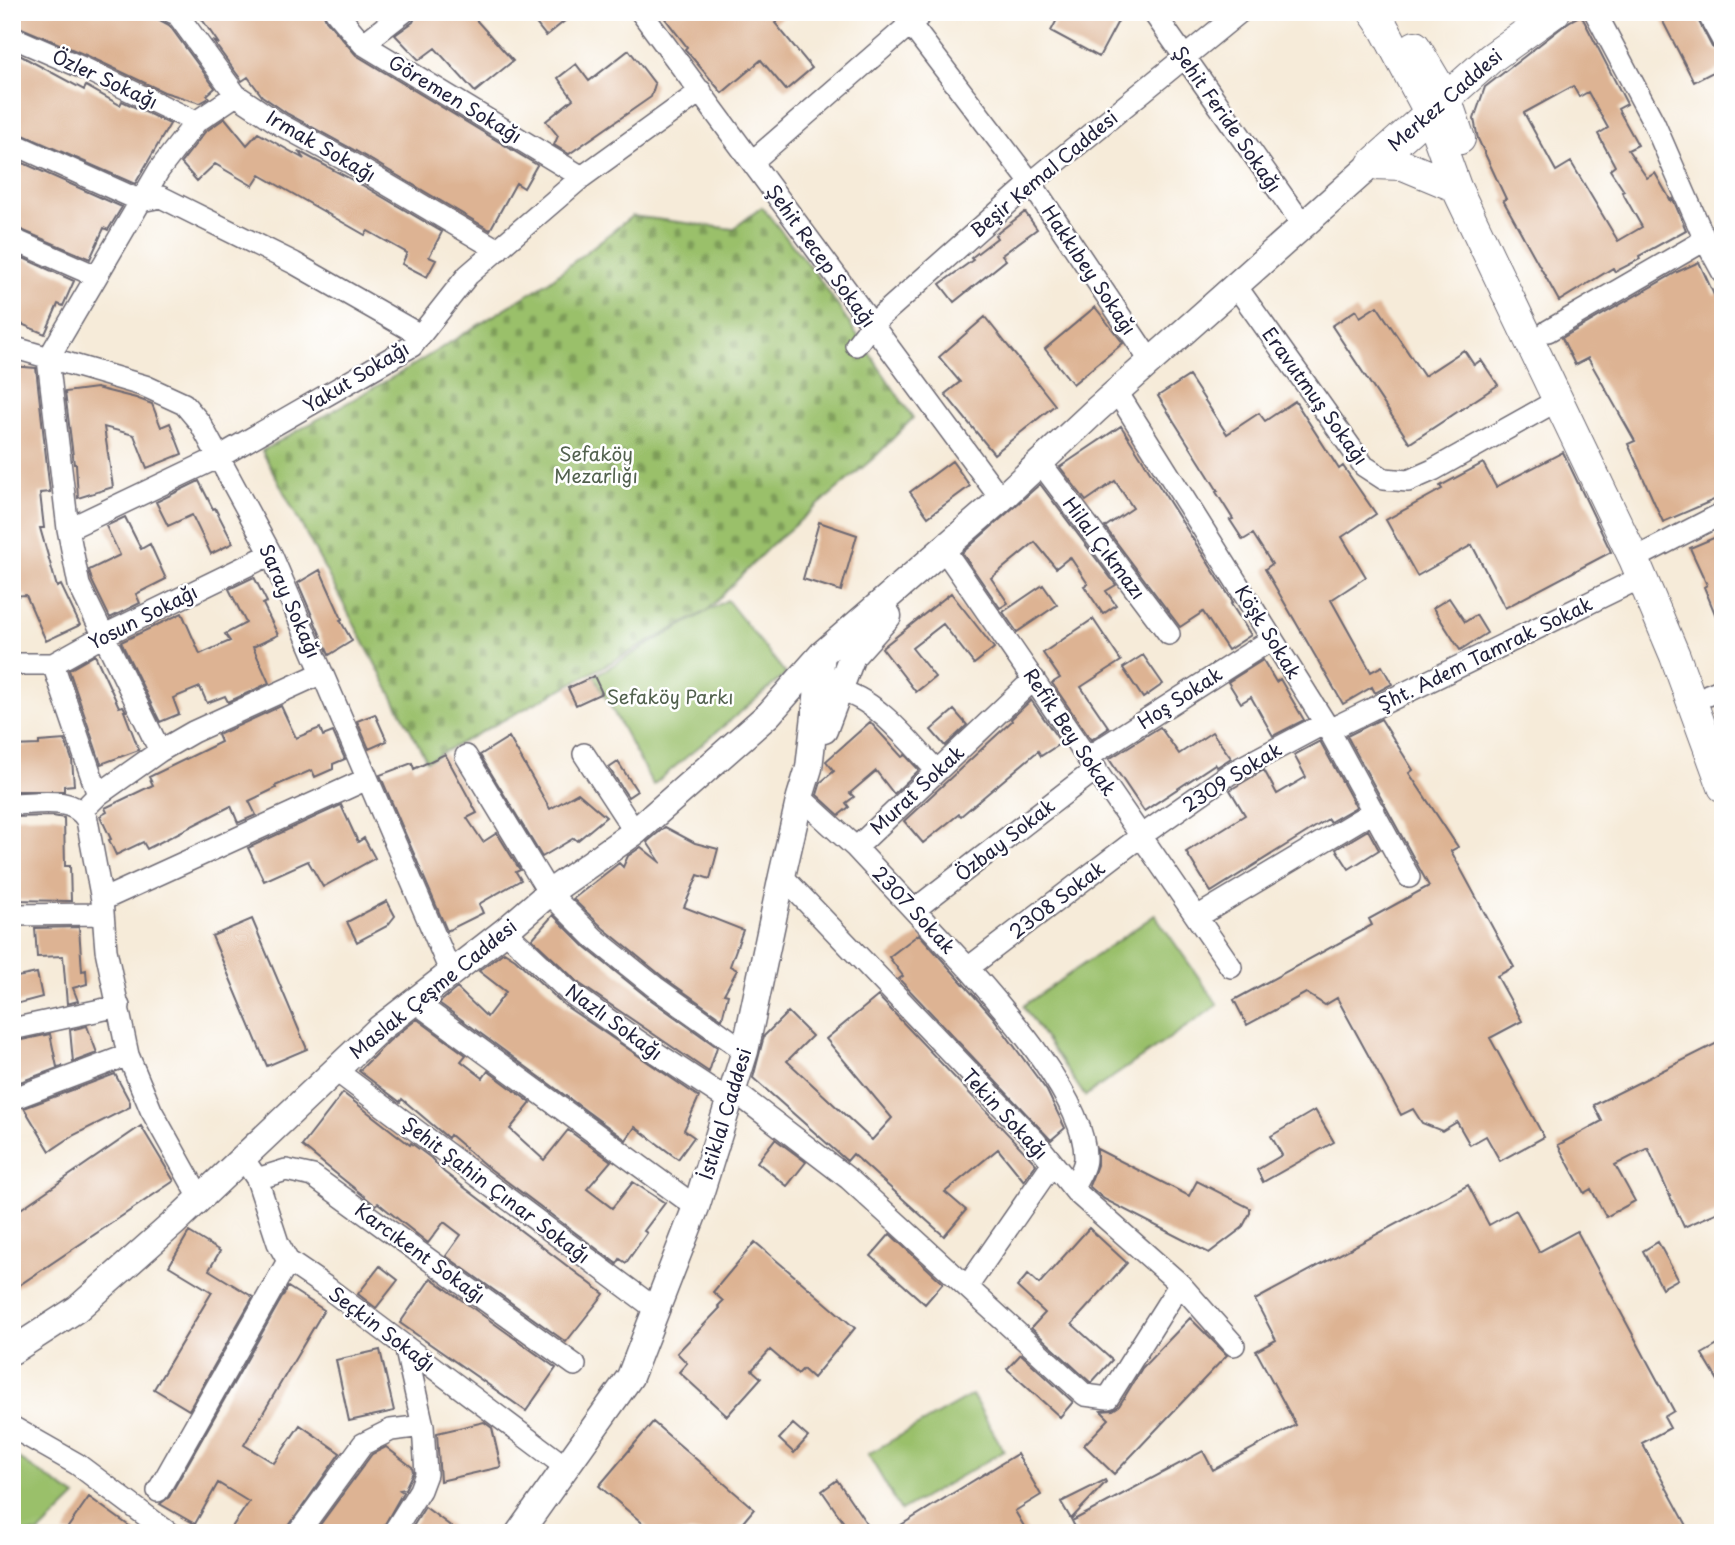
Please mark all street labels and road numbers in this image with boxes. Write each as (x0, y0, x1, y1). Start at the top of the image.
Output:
street label: Şehit Feride Sokağı (1167, 40, 1289, 197)
street label: Özler Sokağı (48, 41, 163, 115)
street label: Merkez Caddesi (1381, 41, 1508, 157)
street label: Göremen Sokağı (384, 47, 527, 149)
street label: Irmak Sokağı (261, 102, 382, 188)
street label: Beşir Kemal Caddesi (964, 103, 1123, 243)
street label: Şehit Recep Sokağı (760, 178, 883, 333)
street label: Hakkıbey Sokağı (1036, 199, 1144, 340)
street label: Eravutmuş Sokağı (1256, 321, 1375, 470)
street label: Yakut Sokağı (297, 334, 414, 419)
street label: Hilal Çıkmazı (1057, 490, 1153, 605)
street label: Saray Sokağı (253, 539, 328, 662)
street label: Yosun Sokağı (83, 577, 202, 656)
street label: Köşk Sokak (1229, 579, 1309, 684)
street label: Şht. Adem Tamrak Sokak (1372, 589, 1597, 717)
street label: Hoş Sokak (1132, 659, 1227, 735)
street label: Refik Bey Sokak (1018, 662, 1124, 801)
street label: 2309 Sokak (1177, 734, 1287, 818)
street label: Murat Sokak (863, 738, 970, 840)
street label: Özbay Sokak (948, 791, 1060, 887)
street label: 2308 Sokak (1002, 854, 1110, 945)
street label: 2307 Sokak (867, 859, 963, 960)
street label: Maslak Çeşme Caddesi (343, 912, 522, 1065)
street label: Nazlı Sokağı (561, 977, 669, 1066)
street label: İstiklal Caddesi (691, 1044, 757, 1183)
street label: Tekin Sokağı (956, 1062, 1055, 1165)
street label: Şehit Şahin Çınar Sokağı (397, 1109, 596, 1269)
street label: Karcıkent Sokağı (350, 1195, 492, 1309)
street label: Seçkin Sokağı (323, 1279, 442, 1378)

